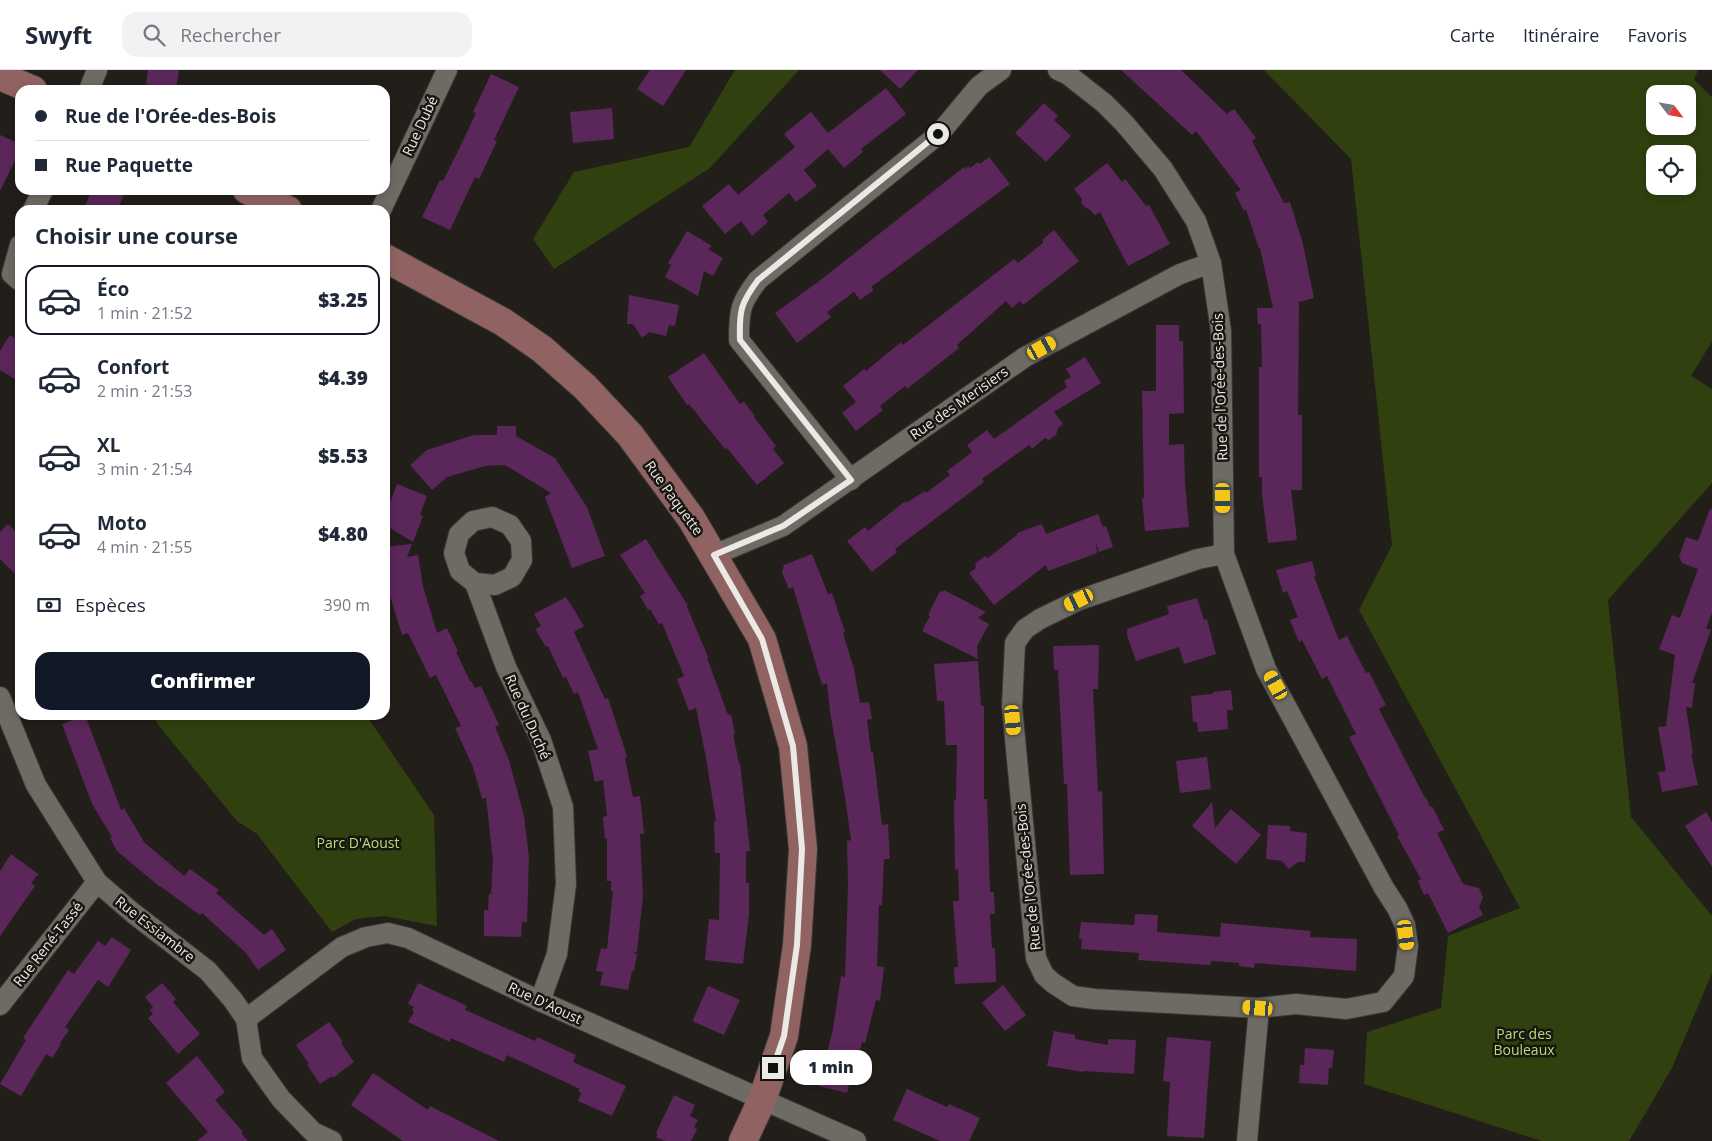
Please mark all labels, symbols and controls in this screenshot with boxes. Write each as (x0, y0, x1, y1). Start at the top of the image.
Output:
search box (122, 12, 472, 57)
text: Swyft (25, 18, 92, 51)
icon: search (140, 21, 168, 49)
text: Rechercher (180, 22, 281, 48)
text: Carte (1450, 23, 1495, 47)
text: Itinéraire (1523, 23, 1599, 47)
text: Favoris (1627, 23, 1687, 47)
north arrow (1646, 85, 1696, 135)
map controls (1646, 85, 1696, 195)
street label: Rue Dubé (397, 93, 442, 159)
text: Rue de l'Orée-des-Bois (65, 103, 276, 129)
route start (927, 123, 949, 145)
button: locate (1646, 145, 1696, 195)
text: Rue Paquette (65, 152, 193, 178)
text: Choisir une course (35, 220, 238, 250)
text: Éco (97, 276, 129, 302)
icon: car (37, 278, 82, 323)
text: $3.25 (318, 287, 368, 313)
text: 1 min · 21:52 (97, 302, 192, 324)
street label: Rue de l'Orée-des-Bois (1207, 313, 1232, 461)
car (1025, 334, 1058, 362)
text: Confort (97, 354, 169, 380)
icon: car (37, 356, 82, 401)
street label: Rue des Merisiers (906, 361, 1012, 444)
text: $4.39 (318, 365, 368, 391)
text: 2 min · 21:53 (97, 380, 192, 402)
text: XL (97, 432, 120, 458)
icon: car (37, 434, 82, 479)
text: $5.53 (318, 443, 368, 469)
street label: Rue Paquette (641, 457, 708, 539)
text: 3 min · 21:54 (97, 458, 192, 480)
car (1215, 483, 1230, 513)
text: Moto (97, 510, 147, 536)
icon: car (37, 512, 82, 557)
text: $4.80 (318, 521, 368, 547)
text: 4 min · 21:55 (97, 536, 192, 558)
car (1062, 587, 1095, 613)
icon: cash (35, 591, 63, 619)
text: Espèces (75, 592, 146, 618)
text: 390 m (324, 594, 370, 616)
button: Confirmer (35, 652, 370, 710)
car (1262, 668, 1289, 702)
street label: Rue du Duché (501, 671, 556, 763)
car (1004, 704, 1021, 736)
street label: Rue de l'Orée-des-Bois (1010, 802, 1045, 951)
park label: Parc D'Aoust (316, 833, 400, 852)
street label: Rue Essiambre (112, 891, 199, 966)
street label: Rue René-Tassé (8, 897, 87, 990)
car (1396, 919, 1415, 951)
street label: Rue D'Aoust (505, 977, 585, 1028)
car (1242, 999, 1273, 1017)
park label: Parc des Bouleaux (1493, 1024, 1555, 1059)
callout: 1 min (790, 1050, 873, 1086)
text: 1 min (808, 1056, 854, 1078)
route end (762, 1057, 784, 1079)

